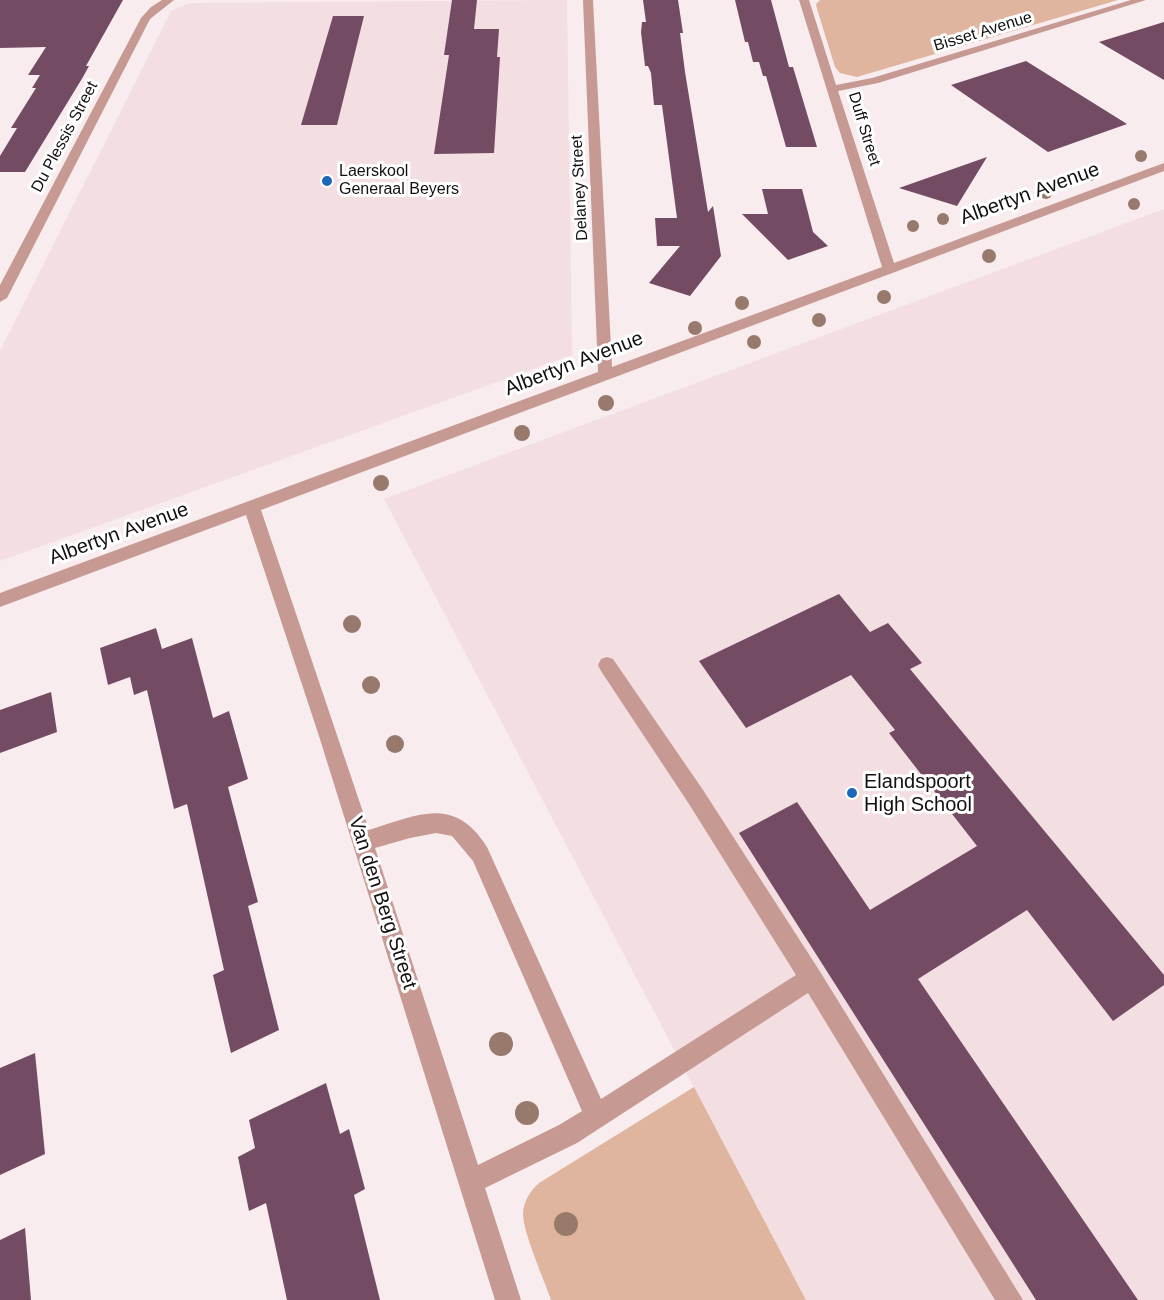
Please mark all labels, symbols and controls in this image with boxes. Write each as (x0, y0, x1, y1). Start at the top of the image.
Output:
street label: Bisset Avenue (931, 8, 1035, 56)
street label: Du Plessis Street (28, 78, 102, 196)
street label: Duff Street (844, 90, 884, 168)
street label: Delaney Street (568, 135, 592, 241)
street label: Albertyn Avenue (957, 158, 1103, 230)
place label: Laerskool Generaal Beyers (339, 162, 459, 200)
marker: Laerskool Generaal Beyers (320, 174, 334, 188)
street label: Albertyn Avenue (501, 327, 647, 401)
street label: Albertyn Avenue (46, 498, 192, 570)
place label: Elandspoort High School (864, 770, 972, 817)
marker: Elandspoort High School (845, 786, 859, 800)
street label: Van den Berg Street (343, 814, 421, 992)

